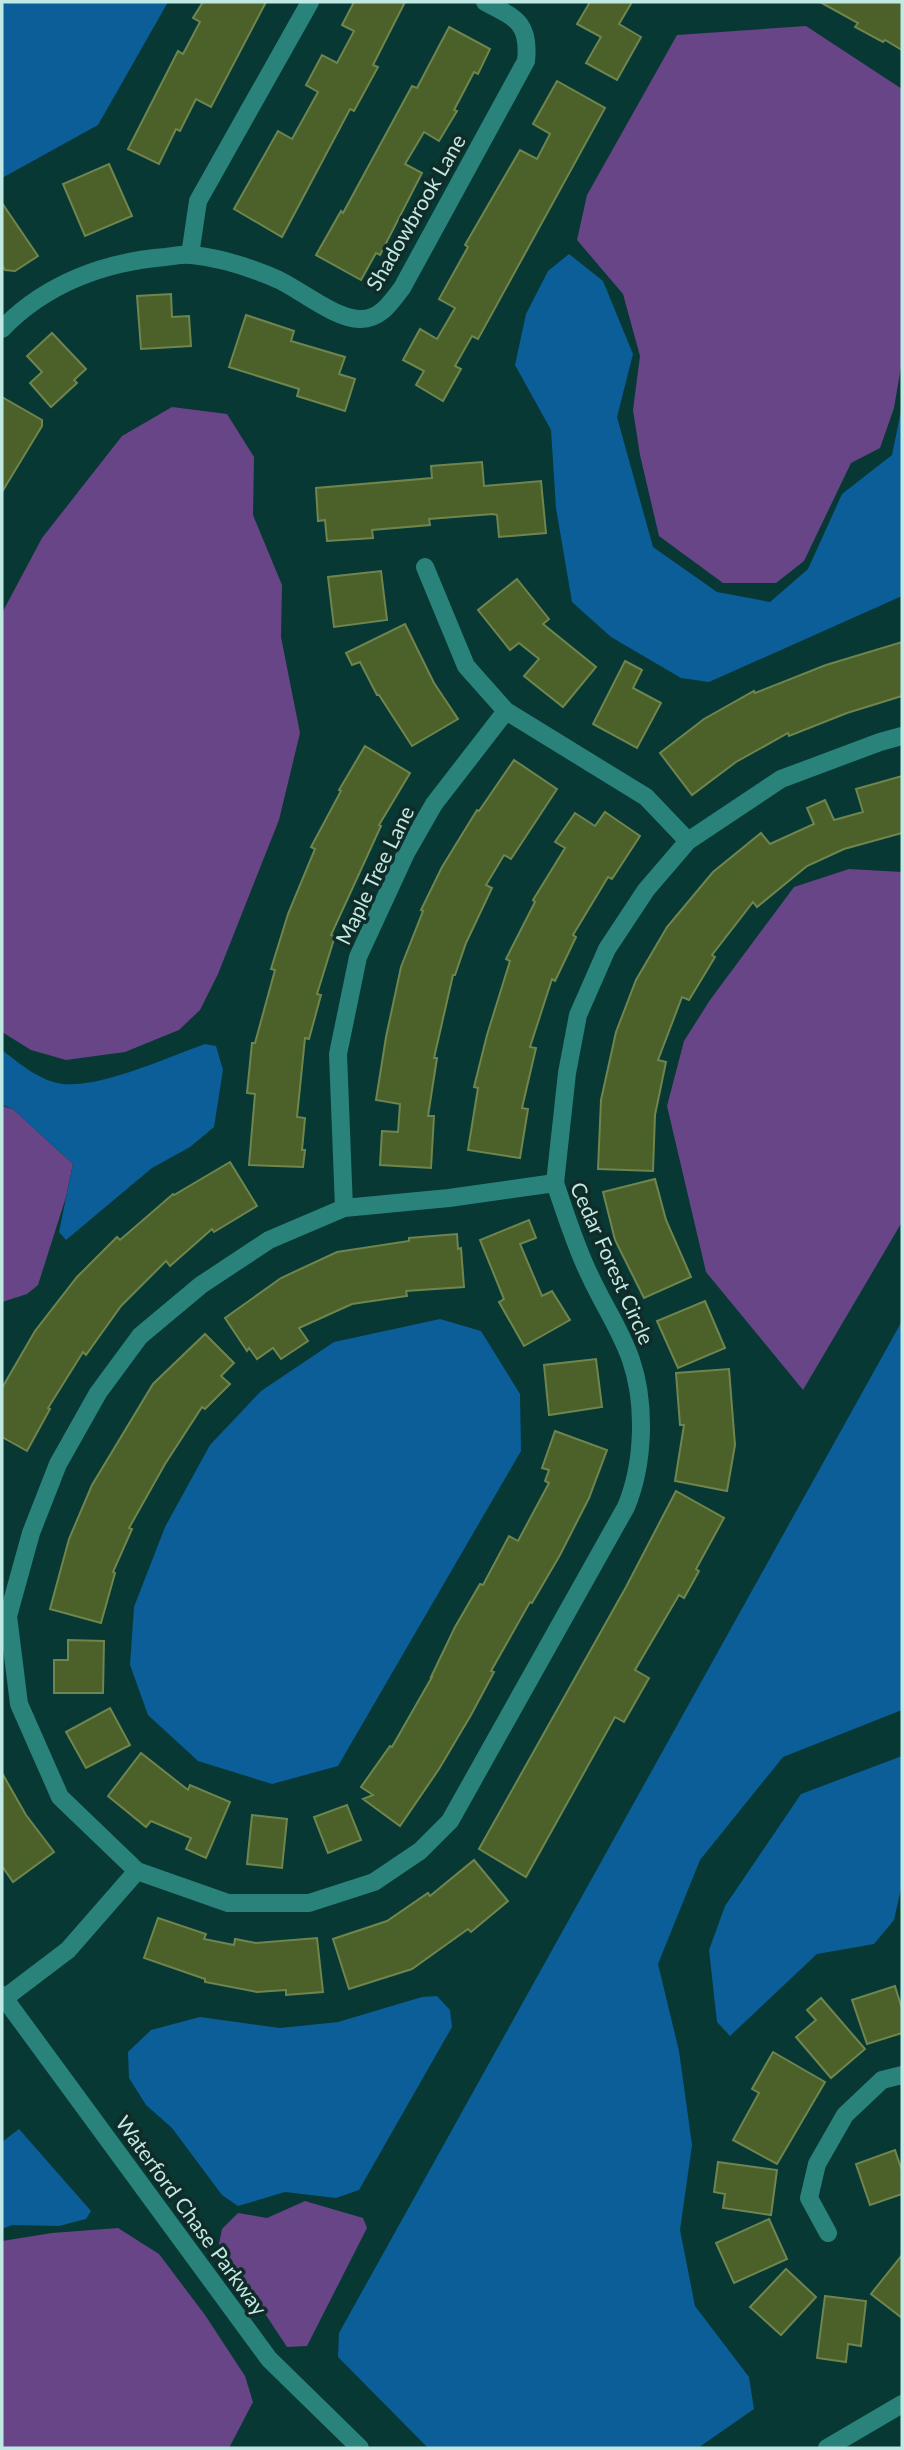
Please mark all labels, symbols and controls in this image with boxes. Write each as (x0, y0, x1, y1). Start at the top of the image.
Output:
street label: Shadowbrook Lane (360, 129, 470, 295)
street label: Maple Tree Lane (330, 802, 418, 948)
street label: Cedar Forest Circle (566, 1178, 660, 1348)
street label: Waterford Chase Parkway (111, 2110, 273, 2320)

